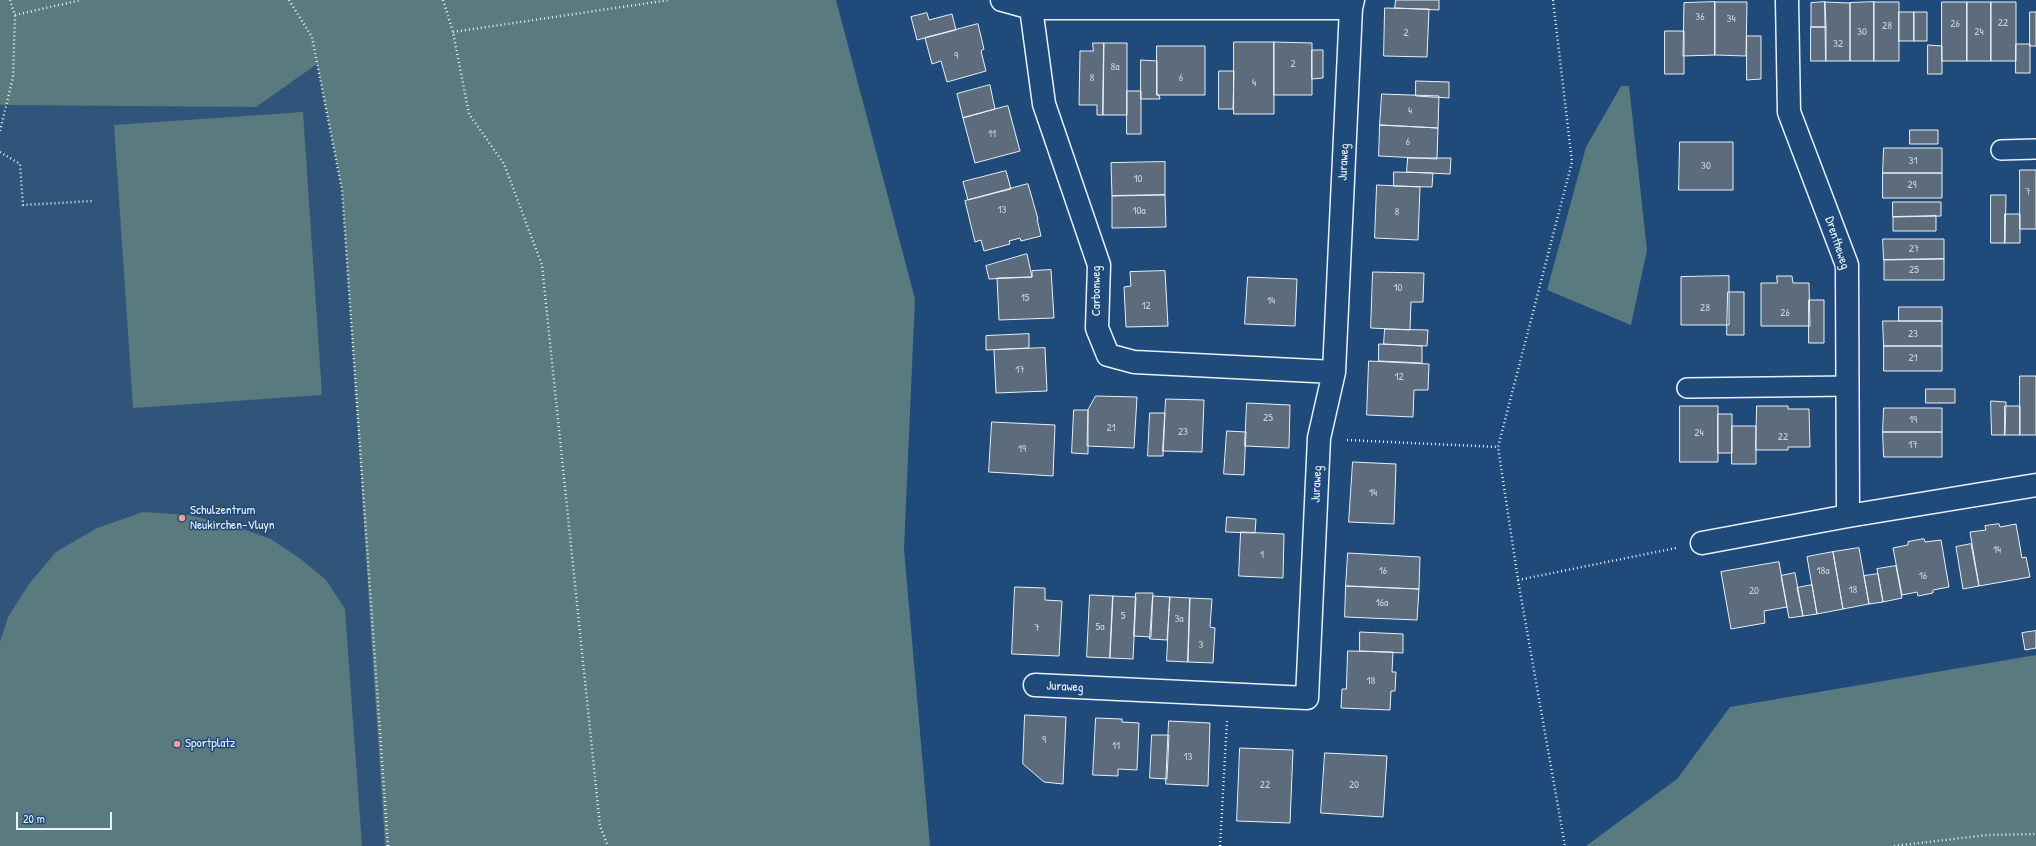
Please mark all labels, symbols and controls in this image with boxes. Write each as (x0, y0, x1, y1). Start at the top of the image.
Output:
house number: 36 (1695, 10, 1705, 24)
house number: 34 (1726, 12, 1736, 26)
house number: 22 (1998, 16, 2008, 30)
house number: 26 (1950, 17, 1960, 31)
house number: 28 (1882, 19, 1892, 33)
house number: 30 (1857, 25, 1867, 39)
house number: 24 (1974, 25, 1984, 39)
house number: 2 (1403, 26, 1409, 40)
house number: 32 (1833, 37, 1843, 51)
house number: 9 (954, 49, 958, 63)
house number: 2 (1290, 57, 1296, 71)
house number: 8a (1110, 60, 1120, 74)
house number: 8 (1090, 71, 1094, 85)
house number: 6 (1179, 71, 1183, 85)
house number: 4 (1252, 76, 1256, 90)
house number: 4 (1408, 104, 1412, 118)
house number: 11 (988, 127, 996, 141)
house number: 6 (1406, 135, 1410, 149)
street label: Juraweg (1335, 143, 1353, 181)
house number: 31 (1909, 154, 1917, 168)
house number: 30 (1701, 159, 1711, 173)
house number: 10 (1134, 172, 1142, 186)
house number: 29 (1907, 178, 1917, 192)
house number: 7 (2025, 185, 2031, 199)
house number: 13 (998, 203, 1006, 217)
house number: 10a (1132, 204, 1146, 218)
house number: 8 (1395, 205, 1399, 219)
street label: Drentheweg (1821, 215, 1853, 271)
house number: 27 (1909, 242, 1919, 256)
house number: 25 (1909, 263, 1919, 277)
street label: Carbonweg (1089, 266, 1105, 316)
house number: 10 (1394, 281, 1402, 295)
house number: 15 (1021, 291, 1029, 305)
house number: 14 (1267, 294, 1275, 308)
house number: 12 (1141, 299, 1151, 313)
house number: 28 (1700, 301, 1710, 315)
house number: 26 (1780, 306, 1790, 320)
house number: 23 (1908, 327, 1918, 341)
house number: 21 (1908, 351, 1918, 365)
house number: 17 (1015, 363, 1025, 377)
house number: 12 (1394, 370, 1404, 384)
house number: 25 (1263, 411, 1273, 425)
house number: 19 (1909, 413, 1917, 427)
house number: 21 (1106, 421, 1116, 435)
house number: 23 (1178, 425, 1188, 439)
house number: 24 (1694, 426, 1704, 440)
house number: 22 (1778, 430, 1788, 444)
house number: 17 (1908, 438, 1918, 452)
house number: 19 (1018, 442, 1026, 456)
street label: Juraweg (1308, 465, 1326, 503)
house number: 14 (1369, 486, 1377, 500)
place label: Schulzentrum Neukirchen-Vluyn (190, 503, 275, 534)
marker: Schulzentrum Neukirchen-Vluyn (177, 513, 187, 523)
house number: 14 (1993, 543, 2001, 557)
house number: 1 (1260, 548, 1264, 562)
house number: 16 (1379, 564, 1387, 578)
house number: 18a (1816, 564, 1830, 578)
house number: 16 (1919, 569, 1927, 583)
house number: 18 (1849, 583, 1857, 597)
house number: 20 (1749, 584, 1759, 598)
house number: 16a (1376, 596, 1388, 610)
house number: 5 (1121, 609, 1125, 623)
house number: 3a (1174, 612, 1184, 626)
house number: 5a (1096, 620, 1104, 634)
house number: 7 (1034, 621, 1040, 635)
house number: 3 (1199, 638, 1203, 652)
house number: 18 (1367, 674, 1375, 688)
street label: Juraweg (1046, 678, 1084, 696)
house number: 9 (1042, 733, 1046, 747)
place label: Sportplatz (185, 736, 235, 752)
marker: Sportplatz (172, 739, 182, 749)
house number: 11 (1112, 739, 1120, 753)
house number: 13 (1184, 750, 1192, 764)
house number: 22 (1260, 778, 1270, 792)
house number: 20 (1349, 778, 1359, 792)
scale bar (18, 804, 114, 830)
text: 20 m (23, 810, 45, 827)

